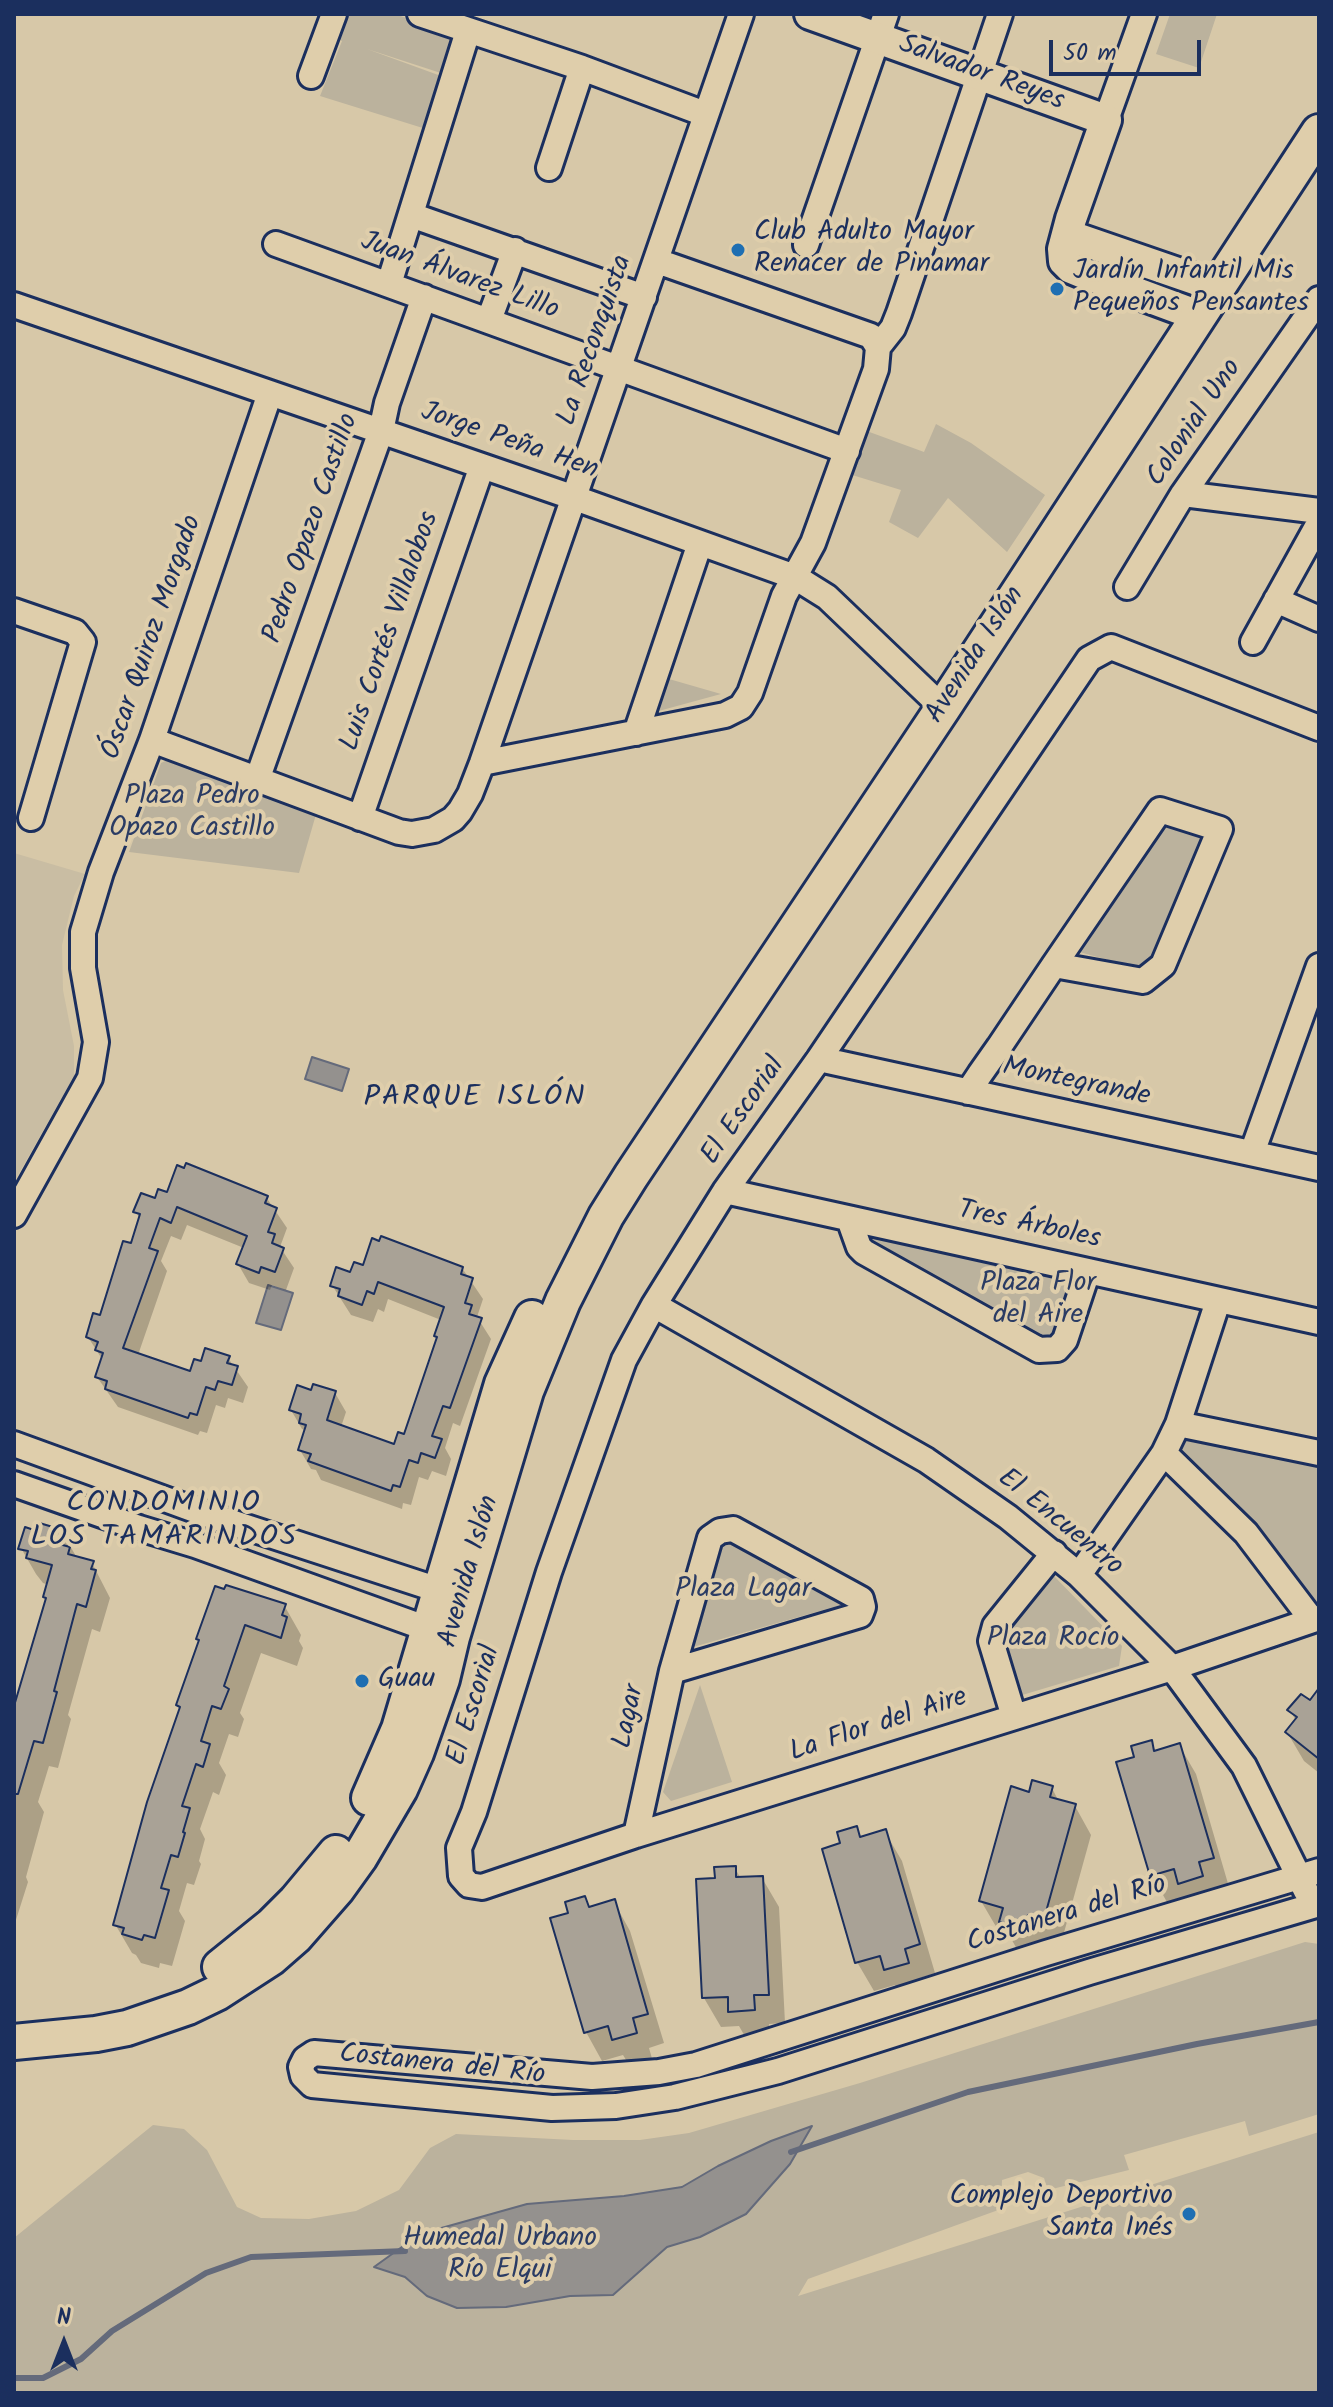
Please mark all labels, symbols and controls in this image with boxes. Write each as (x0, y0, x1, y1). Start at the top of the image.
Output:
scale bar (1053, 24, 1205, 74)
street label: Salvador Reyes (894, 30, 1068, 120)
text: 50 m (1063, 34, 1117, 73)
place label: Club Adulto Mayor Renacer de Pinamar (754, 217, 989, 283)
street label: Juan Álvarez Lillo (355, 227, 563, 329)
marker: Club Adulto Mayor Renacer de Pinamar (729, 241, 747, 259)
street label: La Reconquista (552, 251, 642, 431)
place label: Jardín Infantil Mis Pequeños Pensantes (1073, 256, 1309, 322)
marker: Jardín Infantil Mis Pequeños Pensantes (1048, 280, 1066, 298)
street label: Colonial Uno (1141, 354, 1251, 494)
street label: Jorge Peña Hen (416, 397, 602, 489)
street label: Pedro Opazo Castillo (258, 410, 368, 648)
street label: Luis Cortés Villalobos (335, 508, 449, 756)
street label: Óscar Quiroz Morgado (96, 512, 212, 764)
street label: Avenida Islón (920, 581, 1034, 731)
park label: Plaza Pedro Opazo Castillo (109, 781, 275, 847)
street label: El Escorial (696, 1052, 794, 1172)
street label: Montegrande (999, 1052, 1153, 1116)
district label: PARQUE ISLÓN (363, 1082, 587, 1118)
street label: Tres Árboles (955, 1195, 1103, 1259)
park label: Plaza Flor del Aire (980, 1268, 1096, 1334)
street label: El Encuentro (989, 1463, 1129, 1585)
district label: CONDOMINIO LOS TAMARINDOS (30, 1488, 298, 1558)
street label: Avenida Islón (433, 1492, 509, 1652)
park label: Plaza Lagar (675, 1574, 811, 1608)
park label: Plaza Rocío (987, 1623, 1119, 1657)
street label: El Escorial (442, 1642, 510, 1770)
place label: Guau (378, 1664, 435, 1698)
marker: Guau (353, 1672, 371, 1690)
street label: Lagar (608, 1682, 654, 1752)
street label: La Flor del Aire (786, 1683, 972, 1771)
street label: Costanera del Río (963, 1870, 1171, 1962)
street label: Costanera del Río (337, 2039, 547, 2095)
place label: Complejo Deportivo Santa Inés (949, 2181, 1173, 2247)
marker: Complejo Deportivo Santa Inés (1180, 2205, 1198, 2223)
park label: Humedal Urbano Río Elqui (403, 2223, 597, 2289)
text: N (57, 2301, 71, 2336)
north arrow (24, 2303, 104, 2383)

